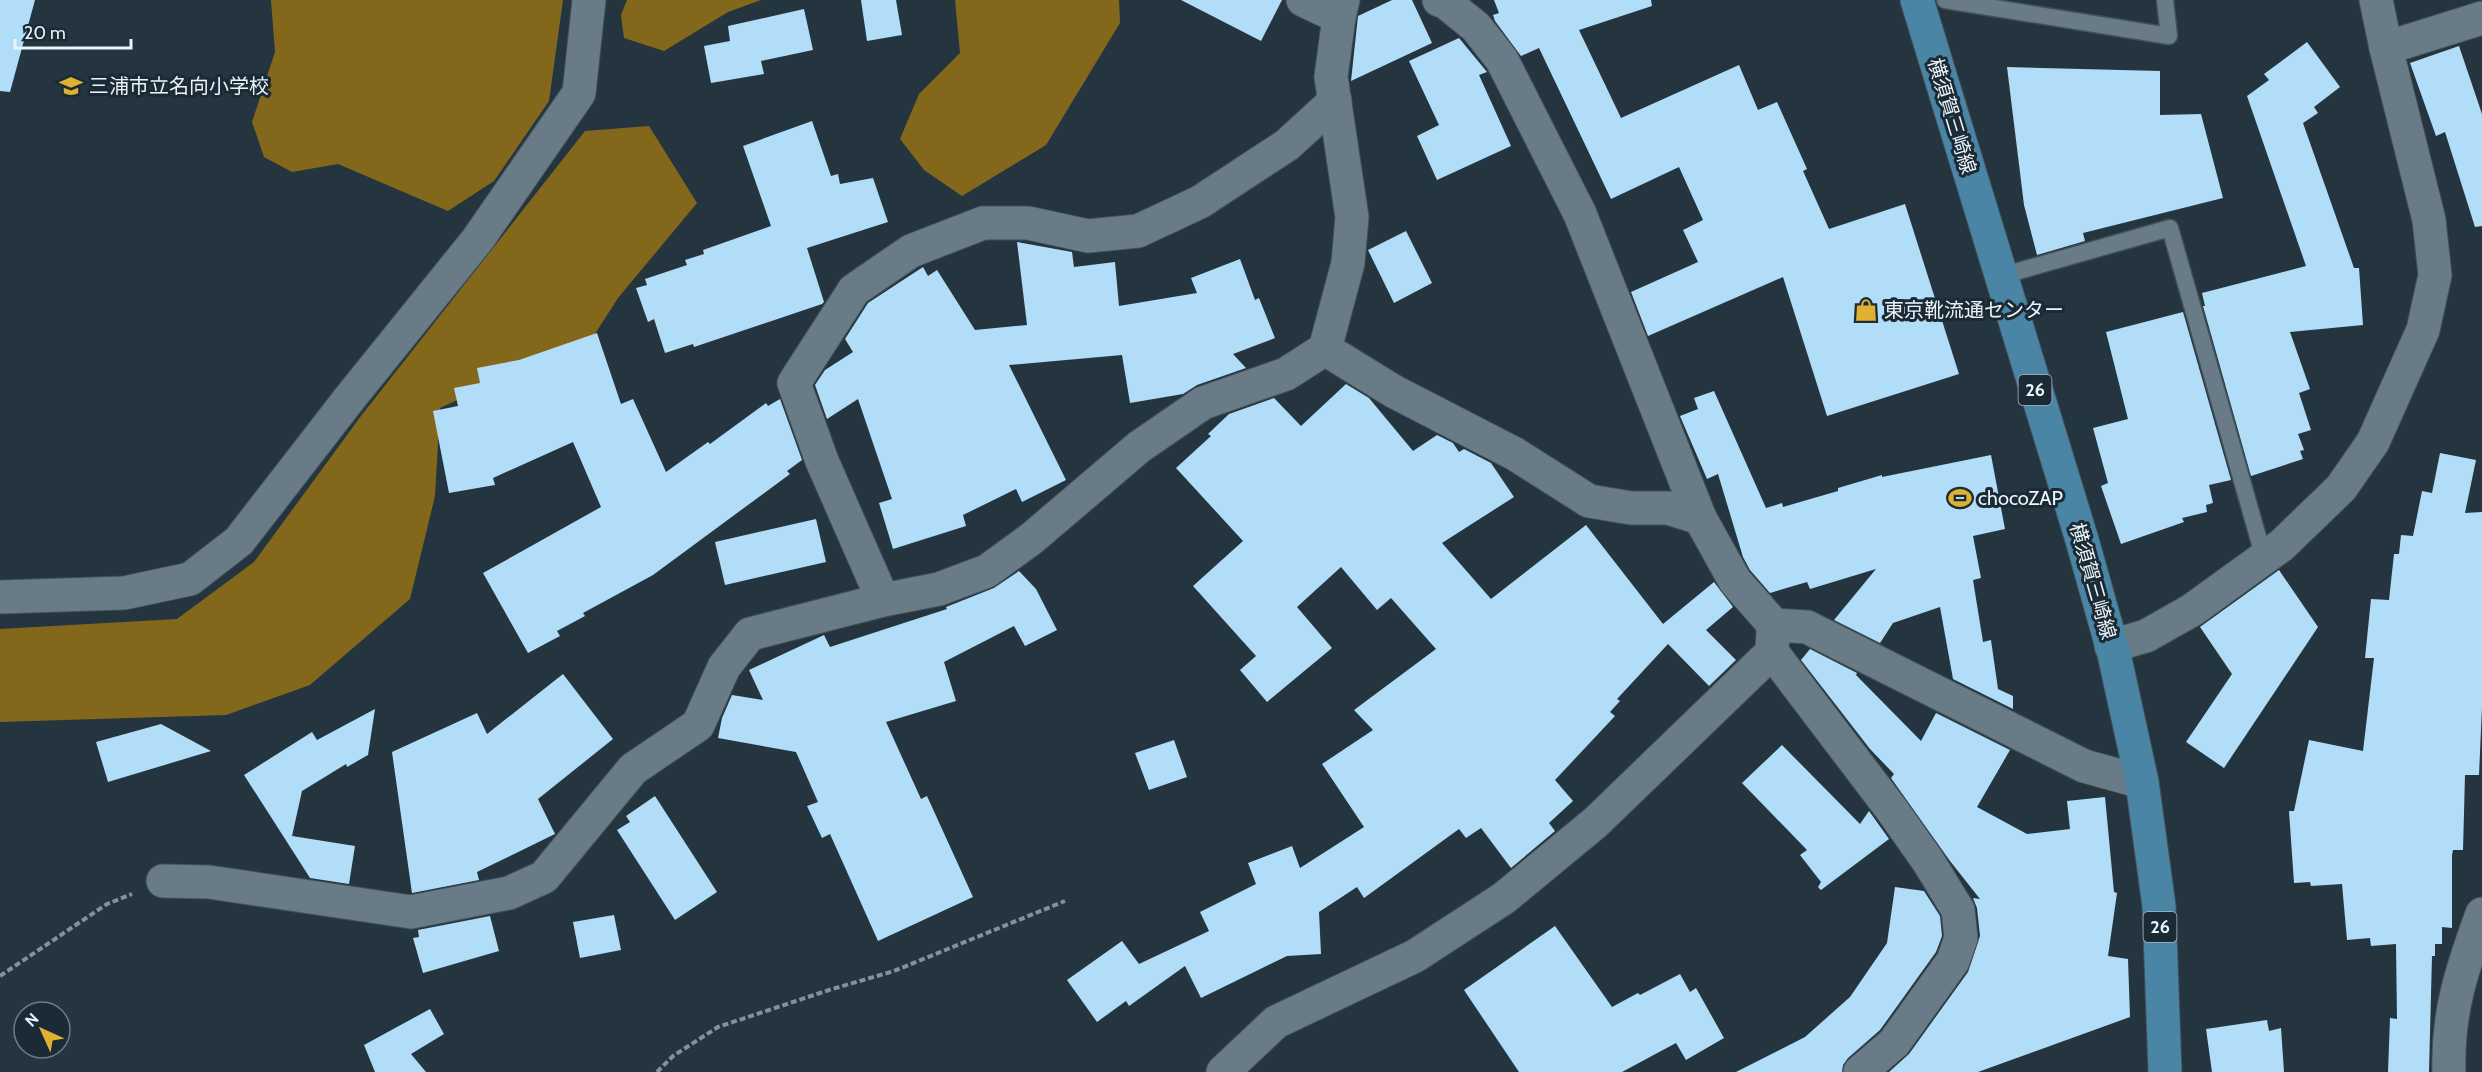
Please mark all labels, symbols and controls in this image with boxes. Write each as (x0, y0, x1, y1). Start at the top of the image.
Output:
scale bar (15, 12, 130, 50)
text: 20 m (24, 22, 66, 44)
street label: 横須賀三崎線 (1923, 55, 1981, 177)
school or university icon: 三浦市立名向小学校 (58, 73, 84, 99)
place label: 三浦市立名向小学校 (89, 74, 269, 98)
shop icon: 東京靴流通センター (1853, 297, 1879, 323)
place label: 東京靴流通センター (1884, 298, 2064, 322)
road number: 26 (2018, 375, 2052, 405)
sports icon: chocoZAP (1947, 485, 1973, 511)
place label: chocoZAP (1978, 486, 2063, 510)
street label: 横須賀三崎線 (2065, 520, 2121, 642)
road number: 26 (2144, 912, 2176, 942)
north arrow (12, 1000, 72, 1060)
text: N (21, 1009, 42, 1030)

